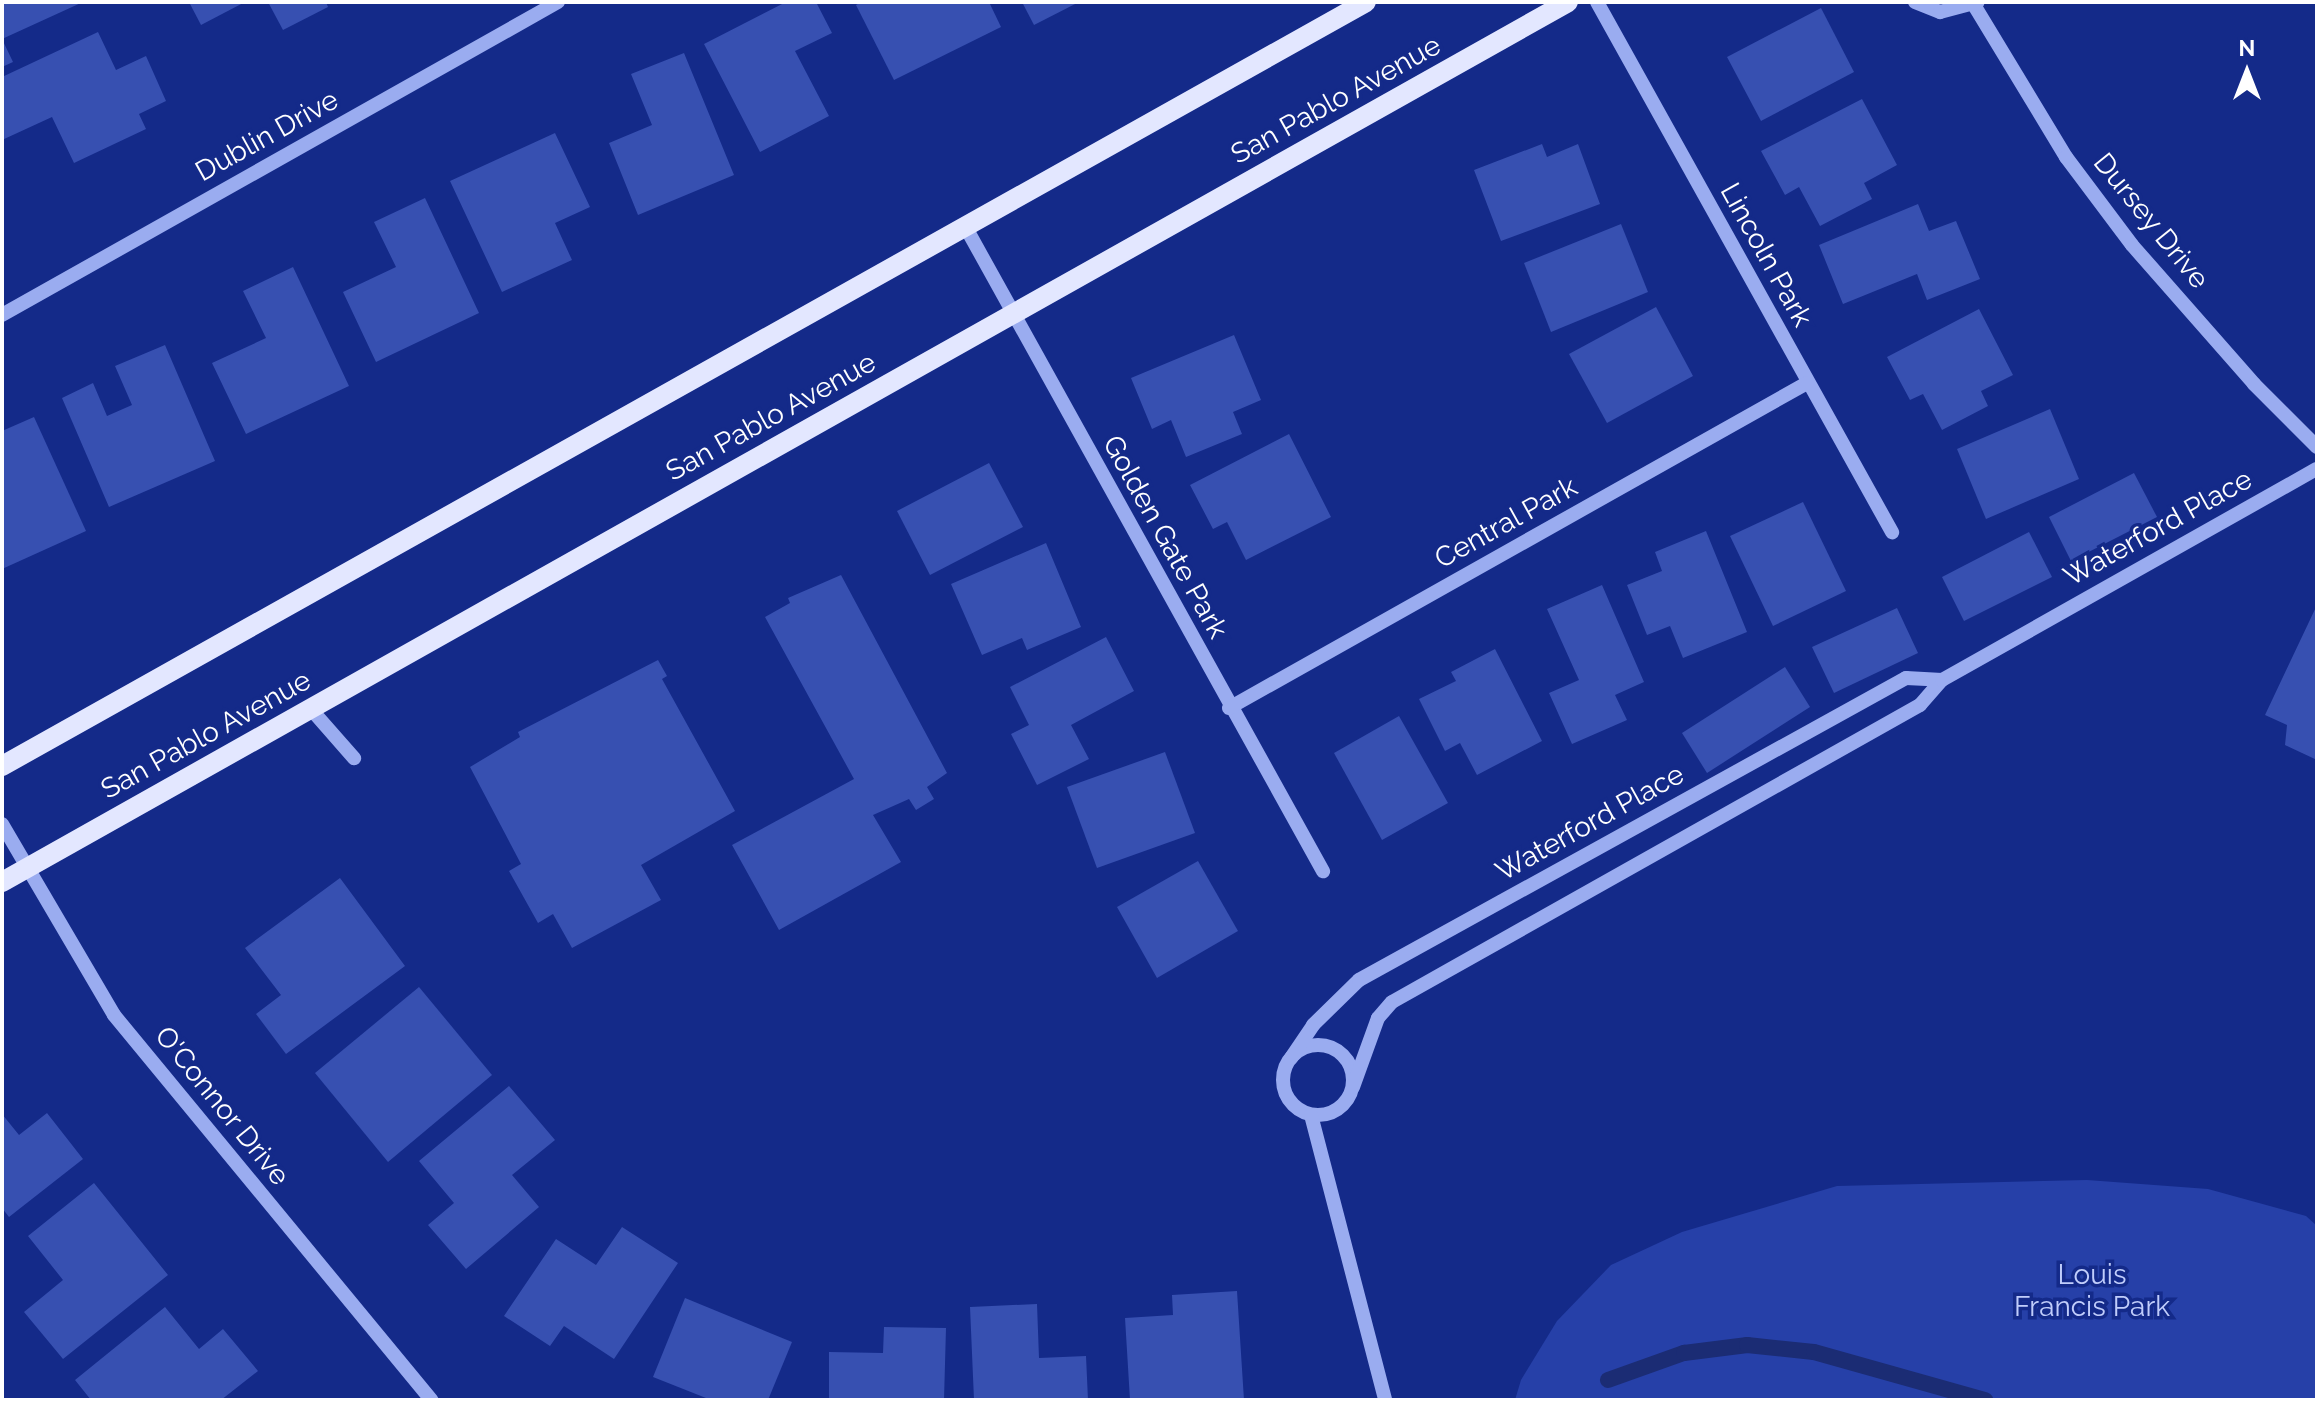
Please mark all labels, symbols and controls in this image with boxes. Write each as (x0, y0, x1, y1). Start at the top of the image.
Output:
street label: San Pablo Avenue (1225, 28, 1447, 172)
north arrow (2207, 32, 2287, 112)
text: N (2239, 35, 2255, 61)
street label: Dublin Drive (190, 83, 344, 189)
street label: Dursey Drive (2086, 146, 2216, 296)
street label: Lincoln Park (1713, 177, 1819, 333)
street label: San Pablo Avenue (660, 345, 882, 489)
street label: Golden Gate Park (1095, 430, 1235, 644)
street label: Waterford Place (2058, 462, 2258, 594)
street label: Central Park (1429, 470, 1583, 576)
street label: San Pablo Avenue (95, 663, 317, 807)
street label: Waterford Place (1490, 757, 1690, 889)
street label: O'Connor Drive (147, 1019, 297, 1193)
park label: Louis Francis Park (2014, 1258, 2170, 1324)

